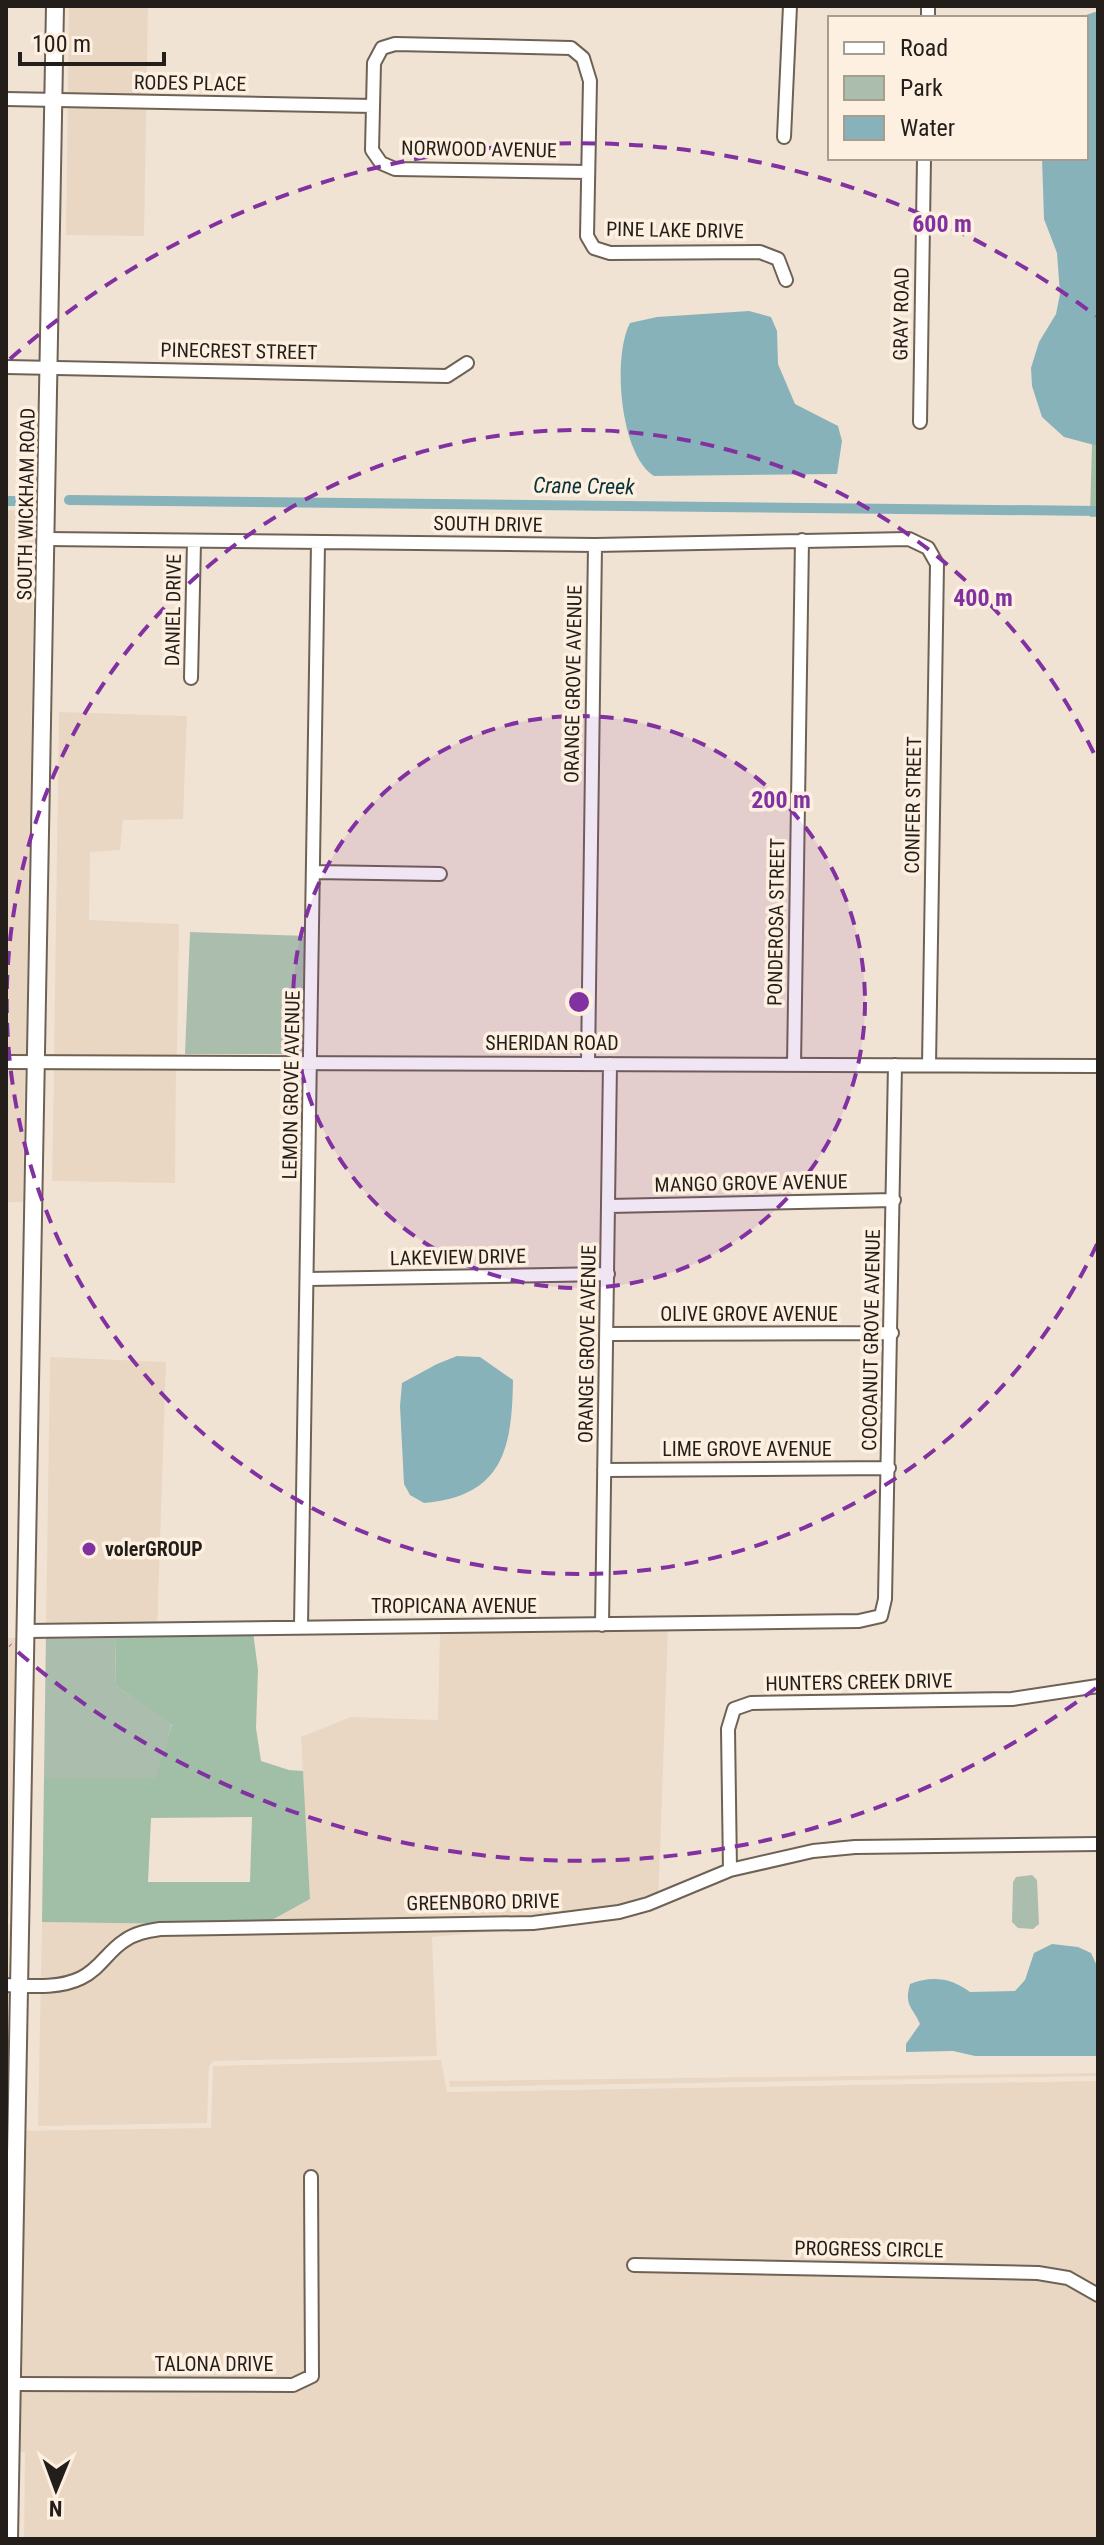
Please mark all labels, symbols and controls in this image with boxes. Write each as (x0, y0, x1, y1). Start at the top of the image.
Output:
scale bar (20, 16, 164, 66)
legend (828, 16, 1088, 160)
text: 100 m (32, 30, 91, 58)
text: Road (900, 34, 948, 62)
street label: RODES PLACE (134, 70, 246, 96)
text: Park (900, 74, 943, 102)
text: Water (900, 114, 955, 142)
street label: NORWOOD AVENUE (401, 136, 557, 162)
text: 600 m (912, 210, 972, 238)
street label: PINE LAKE DRIVE (606, 217, 744, 243)
street label: GRAY ROAD (888, 267, 914, 361)
street label: PINECREST STREET (160, 338, 318, 364)
street label: SOUTH WICKHAM ROAD (12, 407, 40, 601)
water label: Crane Creek (533, 473, 635, 499)
street label: SOUTH DRIVE (433, 511, 543, 537)
street label: DANIEL DRIVE (160, 554, 186, 666)
text: 400 m (953, 584, 1013, 612)
street label: ORANGE GROVE AVENUE (559, 585, 587, 783)
street label: CONIFER STREET (900, 736, 926, 874)
text: 200 m (751, 786, 811, 814)
street label: PONDEROSA STREET (763, 838, 789, 1006)
centre of rings (565, 988, 593, 1016)
street label: LEMON GROVE AVENUE (277, 990, 305, 1180)
street label: SHERIDAN ROAD (485, 1031, 619, 1055)
street label: MANGO GROVE AVENUE (654, 1169, 848, 1197)
street label: COCOANUT GROVE AVENUE (857, 1229, 885, 1451)
street label: LAKEVIEW DRIVE (390, 1244, 526, 1270)
street label: ORANGE GROVE AVENUE (573, 1245, 601, 1443)
street label: OLIVE GROVE AVENUE (660, 1302, 838, 1326)
street label: LIME GROVE AVENUE (662, 1437, 832, 1461)
place label: volerGROUP (105, 1537, 203, 1561)
marker: volerGROUP (80, 1540, 98, 1558)
street label: TROPICANA AVENUE (371, 1594, 537, 1618)
street label: HUNTERS CREEK DRIVE (765, 1668, 953, 1696)
street label: GREENBORO DRIVE (406, 1889, 560, 1915)
street label: PROGRESS CIRCLE (794, 2236, 944, 2262)
street label: TALONA DRIVE (155, 2352, 274, 2376)
north arrow (16, 2449, 96, 2529)
text: N (49, 2496, 63, 2521)

